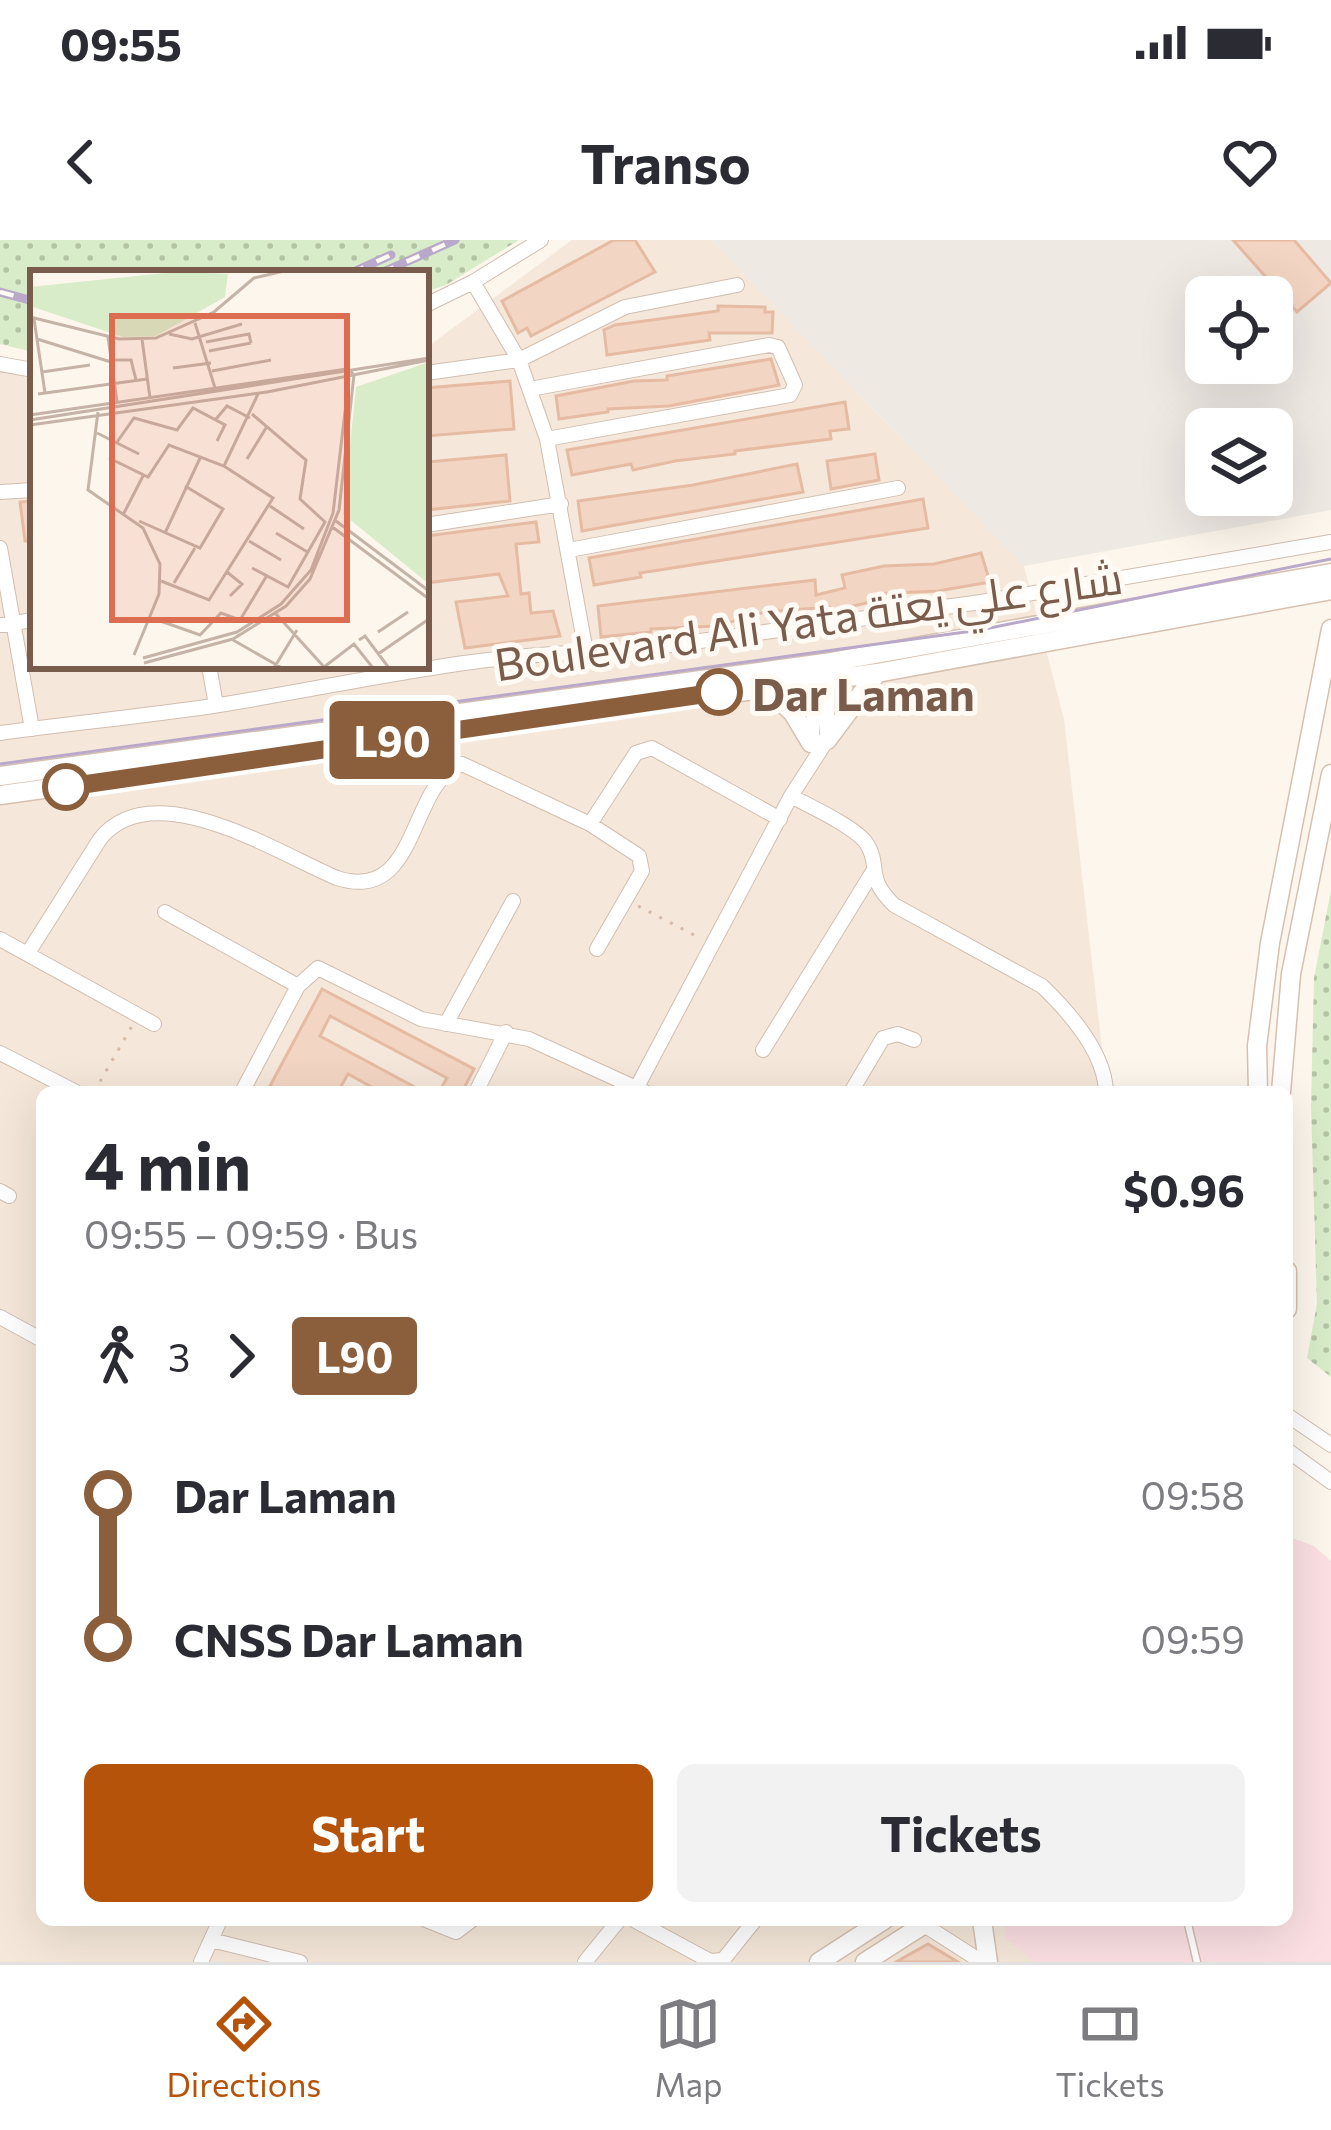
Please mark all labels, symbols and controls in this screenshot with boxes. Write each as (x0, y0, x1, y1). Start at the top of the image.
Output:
text: 09:55 (60, 15, 182, 70)
icon: back (48, 129, 114, 195)
text: Transo (580, 129, 751, 195)
icon: heart (1217, 129, 1283, 195)
inset map (30, 270, 429, 669)
map controls (1185, 276, 1293, 516)
button: locate (1185, 276, 1293, 384)
button: layers (1185, 408, 1293, 516)
street label: Boulevard Ali Yata شارع علي يعتة (490, 548, 1127, 701)
place label: Dar Laman (752, 665, 975, 720)
marker: Dar Laman (697, 670, 741, 714)
line badge: L90 (323, 701, 461, 779)
text: L90 (353, 714, 431, 766)
unlabelled marker (44, 765, 88, 809)
text: 4 min (84, 1123, 251, 1204)
text: $0.96 (1123, 1161, 1245, 1216)
text: 09:55 – 09:59 · Bus (84, 1209, 418, 1257)
icon: walk (84, 1323, 150, 1389)
icon: forward (208, 1323, 274, 1389)
text: L90 (316, 1330, 393, 1382)
text: 3 (168, 1332, 190, 1380)
text: Dar Laman (174, 1467, 397, 1522)
text: 09:58 (1141, 1470, 1245, 1518)
text: CNSS Dar Laman (174, 1611, 524, 1666)
text: 09:59 (1141, 1614, 1245, 1662)
button: Start (84, 1764, 653, 1902)
button: Tickets (677, 1764, 1245, 1902)
tab: Directions (167, 1991, 321, 2104)
tab: Map (654, 1991, 722, 2104)
tab: Tickets (1056, 1991, 1164, 2104)

